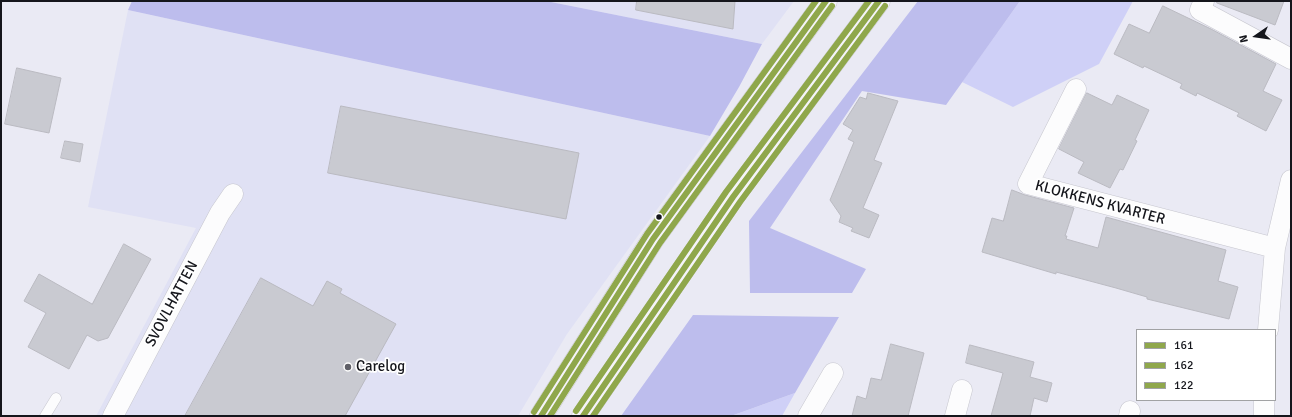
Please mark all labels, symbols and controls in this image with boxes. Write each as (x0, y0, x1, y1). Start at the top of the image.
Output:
north arrow (1236, 16, 1276, 56)
text: N (1237, 34, 1251, 44)
street label: KLOKKENS KVARTER (1033, 177, 1167, 229)
unlabelled marker (654, 212, 664, 222)
street label: SVOVLHATTEN (142, 258, 202, 350)
legend (1136, 329, 1276, 401)
text: 161 (1174, 338, 1193, 353)
place label: Carelog (356, 358, 405, 376)
text: 162 (1174, 358, 1193, 373)
marker: Carelog (343, 362, 353, 372)
text: 122 (1174, 378, 1193, 393)

